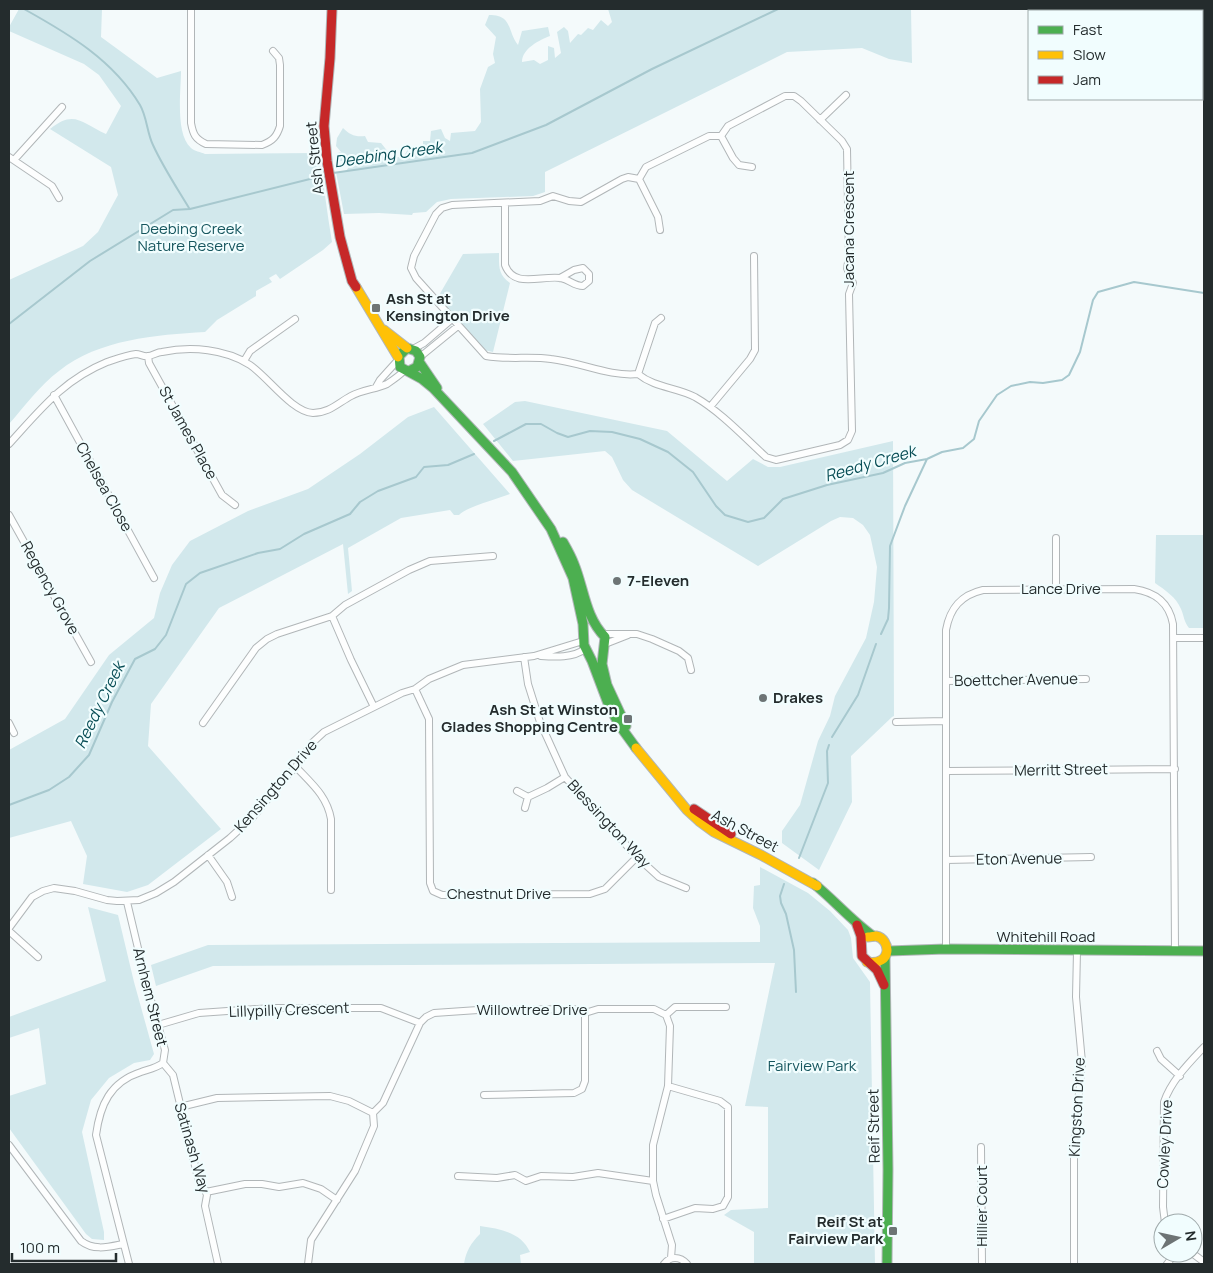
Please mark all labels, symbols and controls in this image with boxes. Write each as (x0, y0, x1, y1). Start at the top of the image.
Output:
legend (1028, 10, 1203, 100)
text: Fast (1073, 19, 1102, 40)
text: Slow (1073, 44, 1106, 65)
text: Jam (1073, 69, 1101, 90)
street label: Ash Street (300, 120, 329, 196)
water label: Deebing Creek (333, 135, 445, 172)
street label: Jacana Crescent (838, 171, 859, 287)
park label: Deebing Creek Nature Reserve (138, 218, 245, 256)
place label: Ash St at Kensington Drive (386, 288, 510, 326)
marker: Ash St at Kensington Drive (370, 302, 382, 314)
street label: St James Place (154, 382, 223, 483)
street label: Chelsea Close (71, 438, 138, 536)
water label: Reedy Creek (822, 439, 920, 486)
street label: Regency Grove (16, 537, 85, 638)
place label: 7-Eleven (627, 570, 689, 591)
marker: 7-Eleven (611, 575, 623, 587)
street label: Lance Drive (1021, 578, 1101, 599)
water label: Reedy Creek (69, 656, 130, 752)
street label: Boettcher Avenue (954, 668, 1078, 691)
place label: Drakes (773, 687, 823, 708)
marker: Drakes (757, 692, 769, 704)
place label: Ash St at Winston Glades Shopping Centre (441, 699, 618, 737)
marker: Ash St at Winston Glades Shopping Centre (622, 713, 634, 725)
street label: Kensington Drive (229, 735, 322, 837)
street label: Merritt Street (1014, 758, 1108, 781)
street label: Blessington Way (563, 775, 656, 873)
street label: Ash Street (708, 804, 783, 857)
street label: Eton Avenue (976, 847, 1063, 870)
street label: Chestnut Drive (447, 883, 551, 904)
street label: Whitehill Road (997, 926, 1095, 947)
street label: Arnhem Street (128, 945, 173, 1048)
street label: Lillypilly Crescent (228, 997, 350, 1022)
street label: Willowtree Drive (476, 999, 588, 1020)
park label: Fairview Park (768, 1055, 857, 1076)
street label: Kingston Drive (1063, 1056, 1090, 1157)
street label: Reif Street (862, 1089, 885, 1163)
street label: Cowley Drive (1152, 1099, 1177, 1189)
street label: Satinash Way (170, 1100, 215, 1196)
street label: Hillier Court (971, 1165, 992, 1247)
place label: Reif St at Fairview Park (788, 1211, 884, 1249)
north arrow (1153, 1213, 1203, 1263)
marker: Reif St at Fairview Park (887, 1225, 899, 1237)
text: N (1181, 1229, 1202, 1242)
scale bar (12, 1230, 116, 1262)
text: 100 m (20, 1237, 60, 1258)

